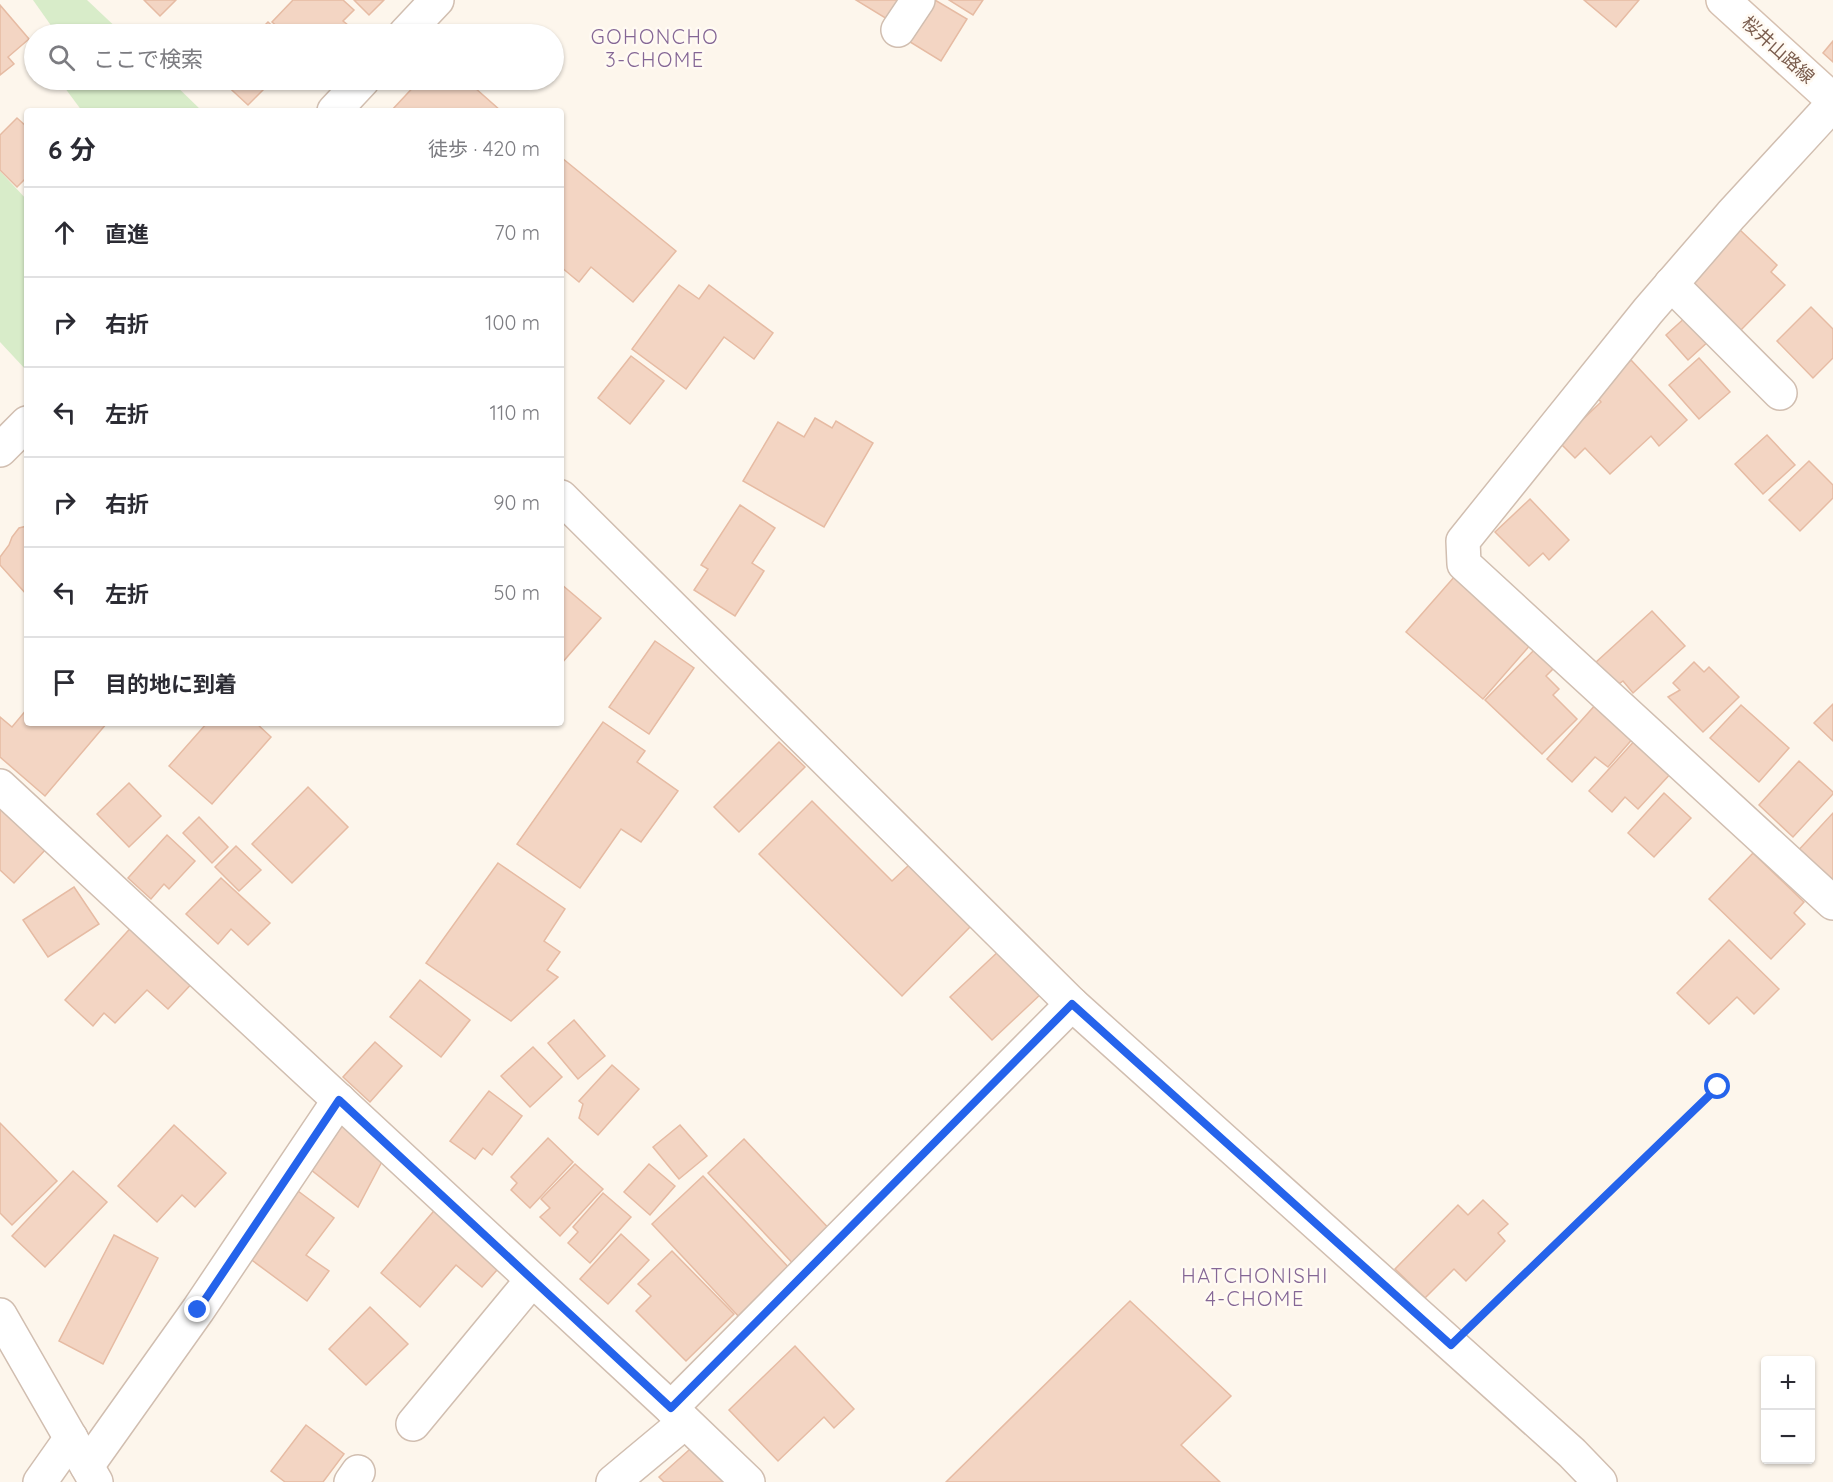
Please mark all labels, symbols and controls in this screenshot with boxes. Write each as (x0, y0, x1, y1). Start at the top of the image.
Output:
street label: 桜井山路線 (1737, 11, 1819, 88)
search box (24, 24, 564, 90)
district label: GOHONCHO 3-CHOME (591, 24, 719, 72)
icon: search (45, 41, 78, 74)
text: ここで検索 (93, 45, 203, 73)
text: 6 分 (48, 133, 96, 166)
text: 徒歩 · 420 m (428, 136, 540, 161)
icon: ahead (48, 216, 81, 249)
text: 直進 (105, 220, 149, 248)
text: 70 m (494, 220, 540, 245)
icon: right (48, 306, 81, 339)
text: 右折 (105, 310, 149, 338)
text: 100 m (485, 310, 540, 335)
icon: left (48, 396, 81, 429)
text: 左折 (105, 400, 149, 428)
text: 110 m (490, 400, 540, 425)
icon: right (48, 486, 81, 519)
text: 右折 (105, 490, 149, 518)
text: 90 m (493, 490, 540, 515)
icon: left (48, 576, 81, 609)
text: 左折 (105, 580, 149, 608)
text: 50 m (494, 580, 540, 605)
icon: arrive (48, 666, 81, 699)
text: 目的地に到着 (105, 670, 237, 698)
route start (1704, 1073, 1730, 1099)
district label: HATCHONISHI 4-CHOME (1181, 1263, 1329, 1311)
route end (184, 1296, 210, 1322)
map controls (1761, 1356, 1815, 1464)
button: + (1761, 1356, 1815, 1410)
button: − (1761, 1410, 1815, 1464)

